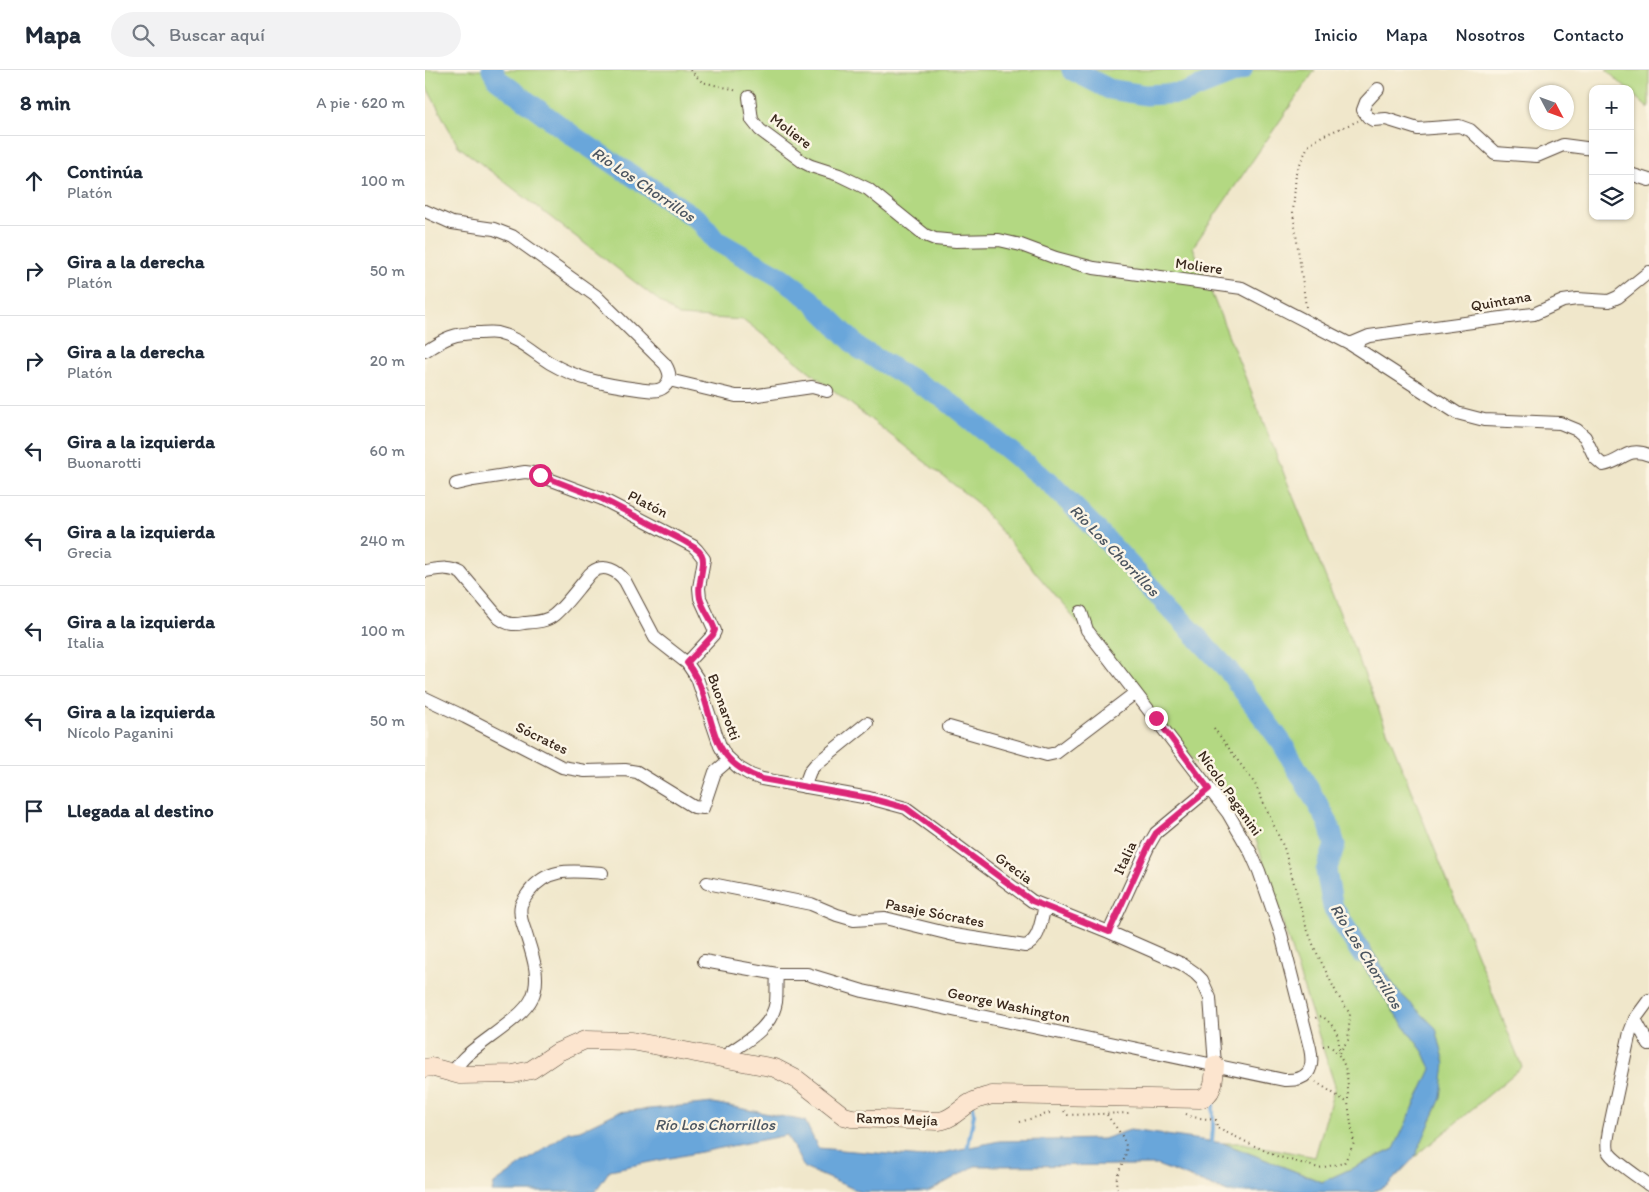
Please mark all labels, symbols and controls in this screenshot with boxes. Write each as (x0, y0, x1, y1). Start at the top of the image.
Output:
search box (111, 12, 461, 57)
text: Mapa (25, 20, 81, 49)
icon: search (129, 21, 157, 49)
text: Buscar aquí (169, 23, 265, 46)
text: Inicio (1314, 24, 1358, 46)
text: Mapa (1386, 24, 1428, 46)
text: Nosotros (1456, 24, 1525, 46)
text: Contacto (1553, 24, 1624, 46)
north arrow (1529, 85, 1574, 130)
map controls (1589, 85, 1634, 220)
button: + (1589, 85, 1634, 130)
text: 8 min (20, 90, 70, 115)
text: A pie · 620 m (316, 93, 405, 112)
street label: Moliere (767, 109, 815, 153)
button: − (1589, 130, 1634, 175)
water label: Río Los Chorrillos (589, 143, 700, 226)
text: Continúa (67, 160, 143, 183)
icon: ahead (20, 167, 48, 195)
text: 100 m (361, 171, 405, 190)
button: layers (1589, 175, 1634, 220)
text: Platón (67, 183, 112, 202)
text: Gira a la derecha (67, 250, 205, 273)
street label: Moliere (1174, 254, 1224, 278)
icon: right (20, 257, 48, 285)
text: 50 m (370, 261, 405, 280)
text: Platón (67, 273, 112, 292)
street label: Quintana (1469, 287, 1533, 315)
text: Gira a la derecha (67, 340, 205, 363)
icon: right (20, 347, 48, 375)
text: 20 m (370, 351, 405, 370)
text: Platón (67, 363, 112, 382)
text: Gira a la izquierda (67, 430, 215, 453)
icon: left (20, 437, 48, 465)
text: 60 m (370, 441, 405, 460)
text: Buonarotti (67, 453, 141, 472)
route start (529, 464, 552, 487)
street label: Platón (625, 486, 671, 522)
water label: Río Los Chorrillos (1066, 501, 1164, 601)
text: Gira a la izquierda (67, 520, 215, 543)
icon: left (20, 527, 48, 555)
text: 240 m (360, 531, 405, 550)
text: Grecia (67, 543, 112, 562)
text: Gira a la izquierda (67, 610, 215, 633)
icon: left (20, 617, 48, 645)
text: 100 m (361, 621, 405, 640)
text: Italia (67, 633, 104, 652)
street label: Buonarotti (704, 671, 744, 743)
text: Gira a la izquierda (67, 700, 215, 723)
icon: left (20, 707, 48, 735)
route end (1145, 707, 1168, 730)
text: 50 m (370, 711, 405, 730)
street label: Sócrates (513, 718, 571, 759)
text: Nícolo Paganini (67, 723, 174, 742)
street label: Nícolo Paganini (1194, 747, 1266, 839)
icon: arrive (20, 797, 48, 825)
text: Llegada al destino (67, 799, 214, 822)
street label: Italia (1109, 838, 1141, 878)
street label: Grecia (992, 848, 1036, 888)
street label: Pasaje Sócrates (884, 895, 986, 931)
water label: Río Los Chorrillos (1327, 900, 1407, 1013)
street label: George Washington (946, 983, 1072, 1027)
street label: Ramos Mejía (856, 1109, 938, 1129)
water label: Río Los Chorrillos (655, 1115, 776, 1134)

